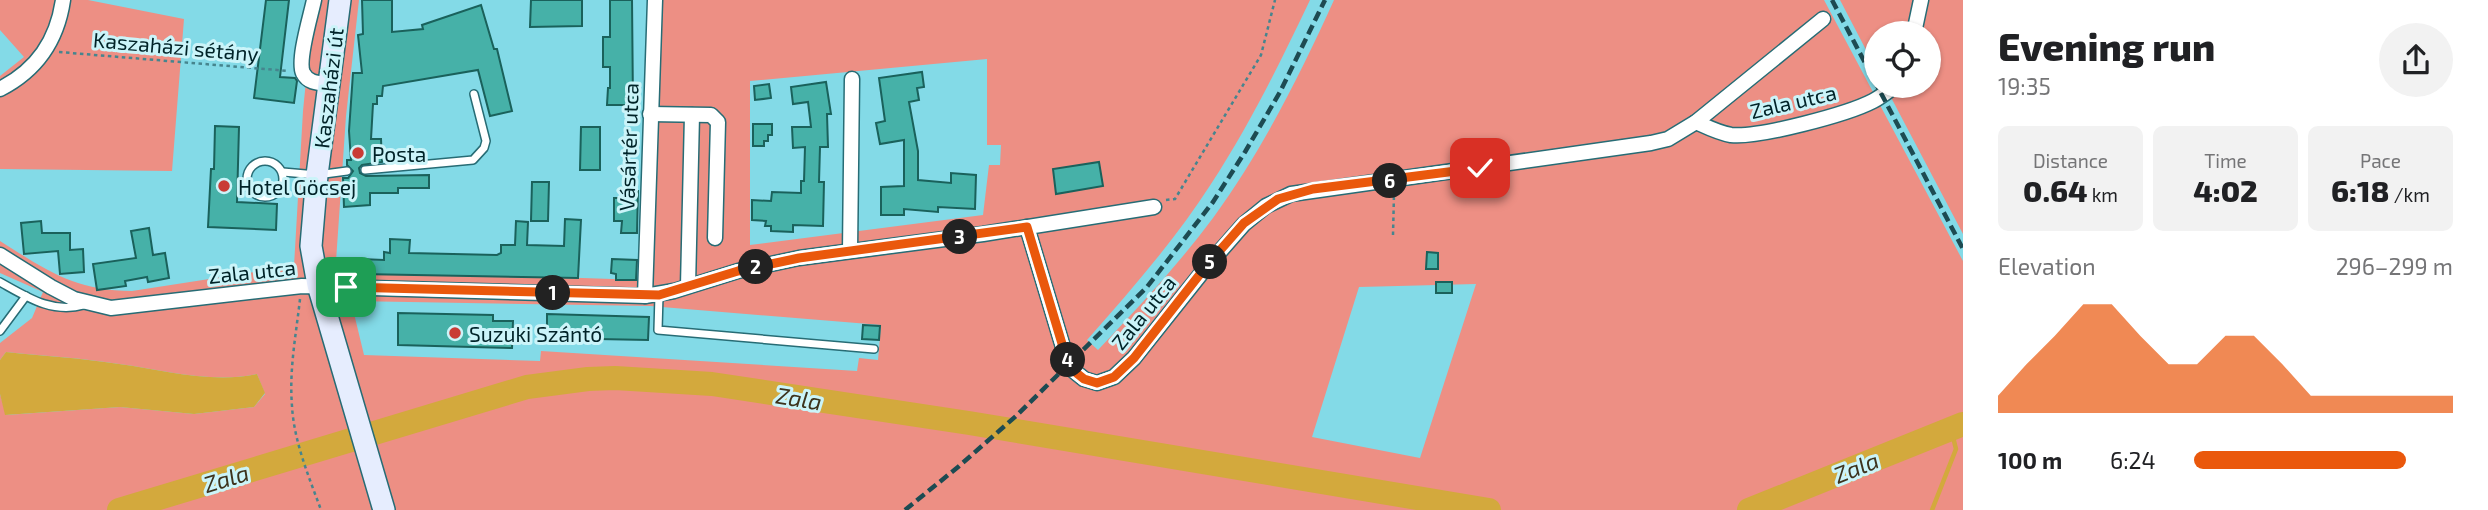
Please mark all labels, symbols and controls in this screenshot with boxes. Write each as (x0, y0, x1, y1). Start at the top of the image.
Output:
map controls (1864, 21, 1941, 98)
button: locate (1864, 21, 1941, 98)
text: Evening run (1998, 23, 2215, 69)
button: share (2379, 23, 2453, 97)
street label: Kaszaházi sétány (92, 26, 260, 66)
street label: Kaszaházi út (308, 26, 348, 150)
text: 19:35 (1998, 72, 2051, 100)
street label: Zala utca (1747, 79, 1839, 123)
street label: Vásártér utca (613, 83, 643, 211)
pin (1450, 138, 1510, 198)
place label: Posta (372, 141, 426, 166)
marker: Posta (350, 145, 366, 161)
icon: check (1461, 149, 1499, 187)
text: Distance (2033, 149, 2108, 172)
text: Time (2204, 149, 2247, 172)
text: Pace (2360, 149, 2401, 172)
pin: 6 (1372, 164, 1408, 198)
text: 6 (1384, 169, 1395, 192)
text: 0.64 (2023, 172, 2087, 208)
text: 4:02 (2193, 172, 2258, 208)
text: 6:18 (2331, 172, 2390, 208)
place label: Hotel Göcsej (238, 174, 356, 200)
marker: Hotel Göcsej (216, 178, 232, 194)
text: km (2087, 183, 2118, 206)
text: /km (2390, 183, 2430, 206)
pin: 3 (942, 219, 978, 254)
text: 3 (954, 225, 965, 248)
pin: 5 (1192, 244, 1228, 280)
pin: 2 (738, 250, 774, 284)
text: 5 (1204, 250, 1215, 273)
text: Elevation (1998, 252, 2096, 280)
text: 296–299 m (2336, 252, 2453, 280)
street label: Zala utca (207, 254, 297, 288)
text: 2 (750, 255, 761, 278)
pin (316, 257, 376, 317)
icon: arrive (327, 268, 365, 306)
street label: Zala utca (1106, 270, 1180, 354)
pin: 1 (536, 276, 570, 310)
text: 1 (548, 281, 557, 304)
place label: Suzuki Szántó (469, 321, 602, 346)
marker: Suzuki Szántó (447, 325, 463, 341)
pin: 4 (1050, 342, 1086, 378)
text: 4 (1061, 348, 1074, 371)
water label: Zala (774, 381, 824, 415)
water label: Zala (1829, 445, 1883, 489)
text: 100 m (1998, 446, 2062, 474)
text: 6:24 (2110, 446, 2156, 474)
water label: Zala (200, 458, 252, 498)

